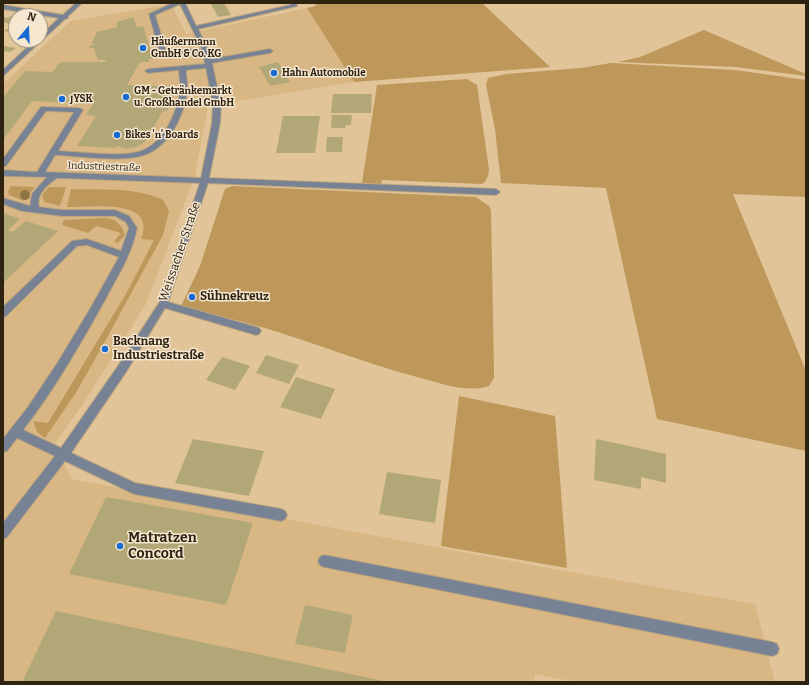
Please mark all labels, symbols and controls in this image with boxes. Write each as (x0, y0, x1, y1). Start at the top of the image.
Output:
north arrow (8, 8, 48, 48)
text: N (26, 10, 38, 25)
place label: Häußermann GmbH & Co. KG (151, 36, 222, 60)
marker: Häußermann GmbH & Co. KG (138, 43, 148, 53)
place label: Hahn Automobile (282, 67, 366, 79)
marker: Hahn Automobile (269, 68, 279, 78)
place label: GM - Getränkemarkt u. Großhandel GmbH (134, 85, 234, 108)
marker: GM - Getränkemarkt u. Großhandel GmbH (121, 92, 131, 102)
place label: JYSK (70, 93, 93, 105)
marker: JYSK (57, 94, 67, 104)
place label: Bikes 'n' Boards (125, 129, 198, 141)
marker: Bikes 'n' Boards (112, 130, 122, 140)
street label: Industriestraße (67, 160, 141, 174)
street label: Weissacher Straße (156, 200, 204, 304)
place label: Sühnekreuz (200, 290, 269, 304)
marker: Sühnekreuz (187, 292, 197, 302)
place label: Backnang Industriestraße (113, 335, 204, 363)
marker: Backnang Industriestraße (100, 344, 110, 354)
place label: Matratzen Concord (128, 530, 197, 562)
marker: Matratzen Concord (115, 541, 125, 551)

